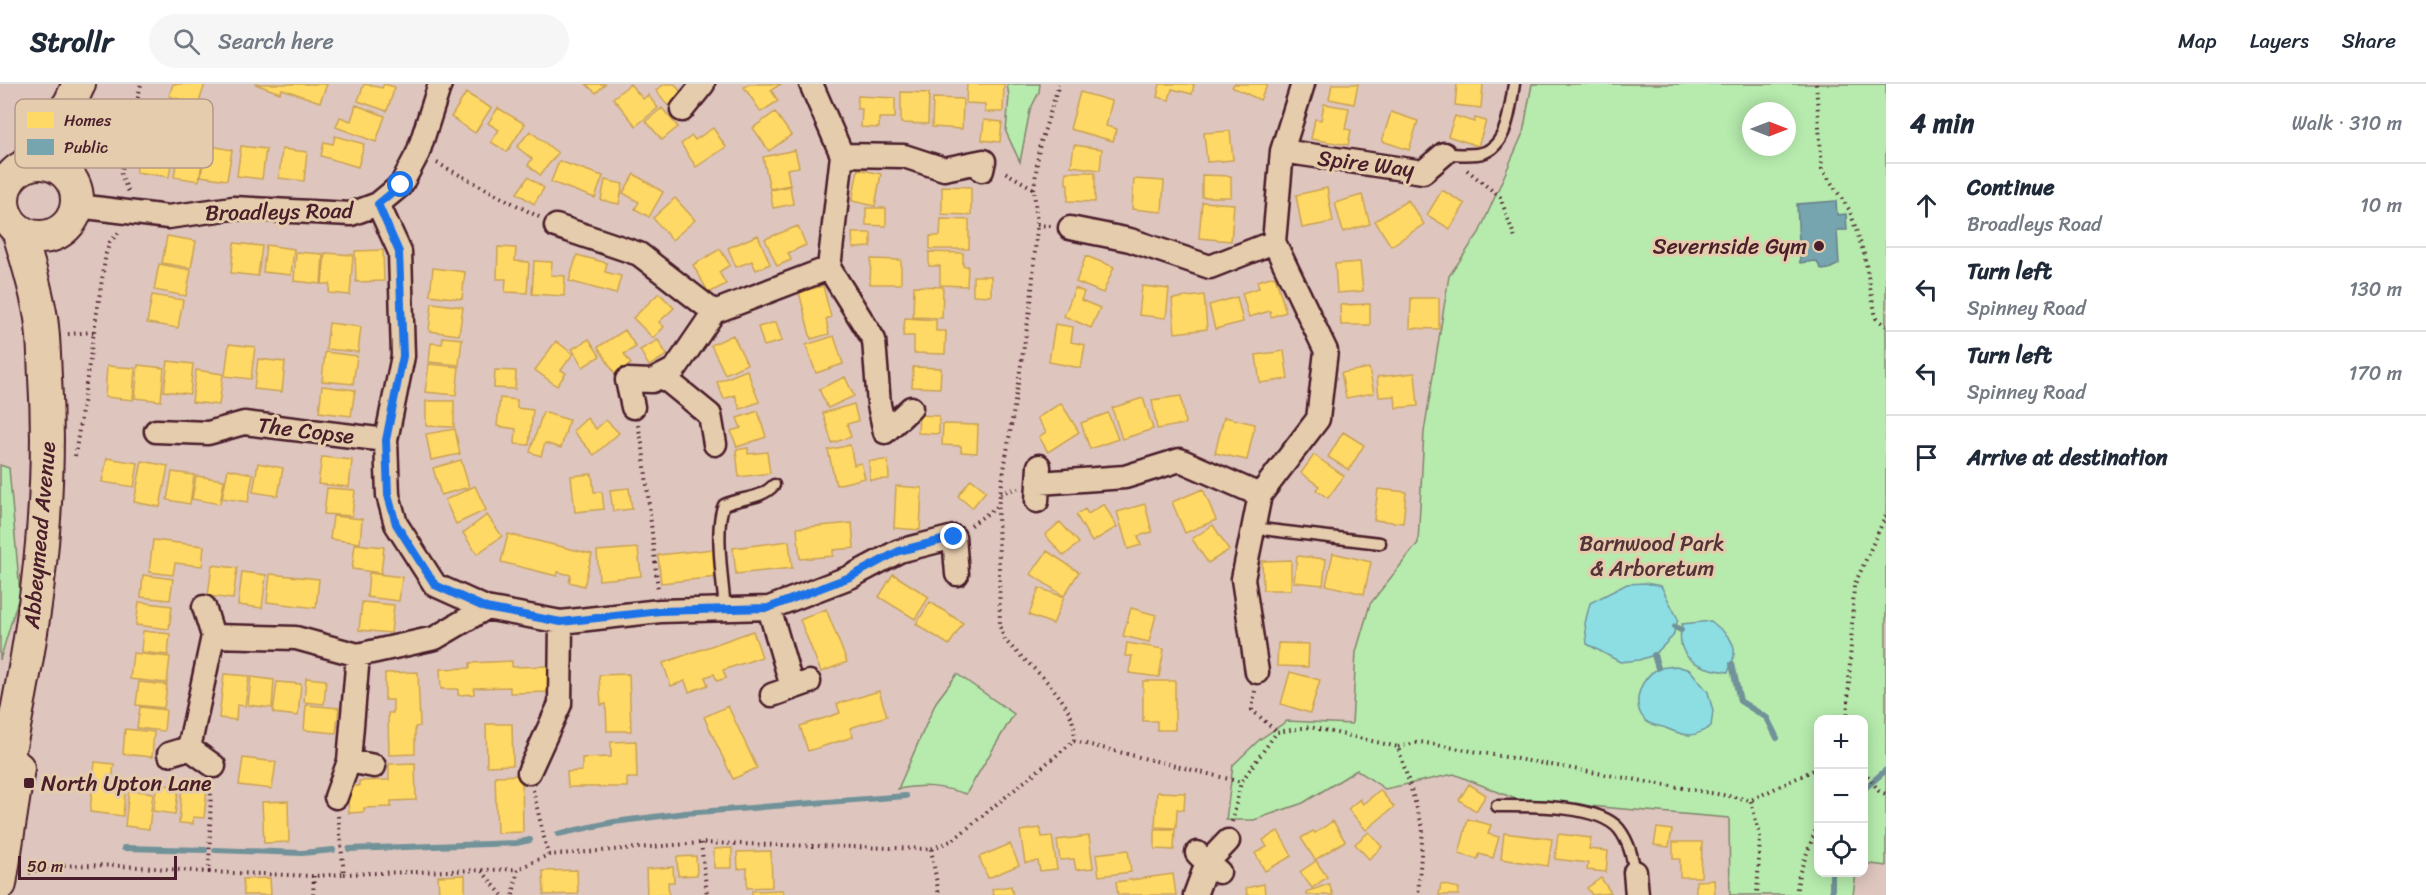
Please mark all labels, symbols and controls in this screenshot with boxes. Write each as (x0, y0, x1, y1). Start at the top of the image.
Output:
search box (149, 14, 569, 68)
text: Strollr (30, 17, 113, 66)
text: Search here (218, 22, 334, 61)
text: Map (2178, 22, 2217, 60)
text: Layers (2250, 22, 2309, 60)
text: Share (2342, 22, 2396, 60)
icon: search (170, 25, 203, 58)
legend (15, 99, 213, 168)
text: 4 min (1910, 100, 1974, 146)
north arrow (1742, 102, 1796, 156)
text: Homes (64, 106, 112, 135)
text: Walk · 310 m (2292, 106, 2402, 141)
text: Public (64, 133, 108, 162)
street label: Spire Way (1315, 138, 1417, 189)
text: Continue (1967, 168, 2055, 207)
route start (387, 171, 413, 197)
text: 10 m (2360, 188, 2402, 223)
icon: ahead (1910, 189, 1943, 222)
street label: Broadleys Road (205, 191, 355, 232)
text: Broadleys Road (1967, 207, 2102, 242)
place label: Severnside Gym (1653, 227, 1807, 266)
marker: Severnside Gym (1812, 239, 1826, 253)
text: Turn left (1967, 252, 2052, 291)
text: 130 m (2349, 272, 2402, 307)
icon: left (1910, 273, 1943, 306)
text: Spinney Road (1967, 291, 2086, 326)
text: Turn left (1967, 336, 2052, 375)
text: 170 m (2349, 356, 2402, 391)
icon: left (1910, 357, 1943, 390)
text: Spinney Road (1967, 375, 2086, 410)
street label: The Copse (255, 405, 357, 456)
text: Arrive at destination (1967, 438, 2168, 477)
street label: Abbeymead Avenue (12, 440, 67, 631)
icon: arrive (1910, 441, 1943, 474)
route end (940, 523, 966, 549)
park label: Barnwood Park & Arboretum (1579, 524, 1725, 588)
map controls (1814, 715, 1868, 877)
button: + (1814, 715, 1868, 769)
place label: North Upton Lane (41, 764, 212, 803)
button: − (1814, 769, 1868, 823)
marker: North Upton Lane (22, 776, 36, 790)
button: locate (1814, 823, 1868, 877)
text: 50 m (27, 852, 63, 881)
scale bar (18, 853, 177, 880)

